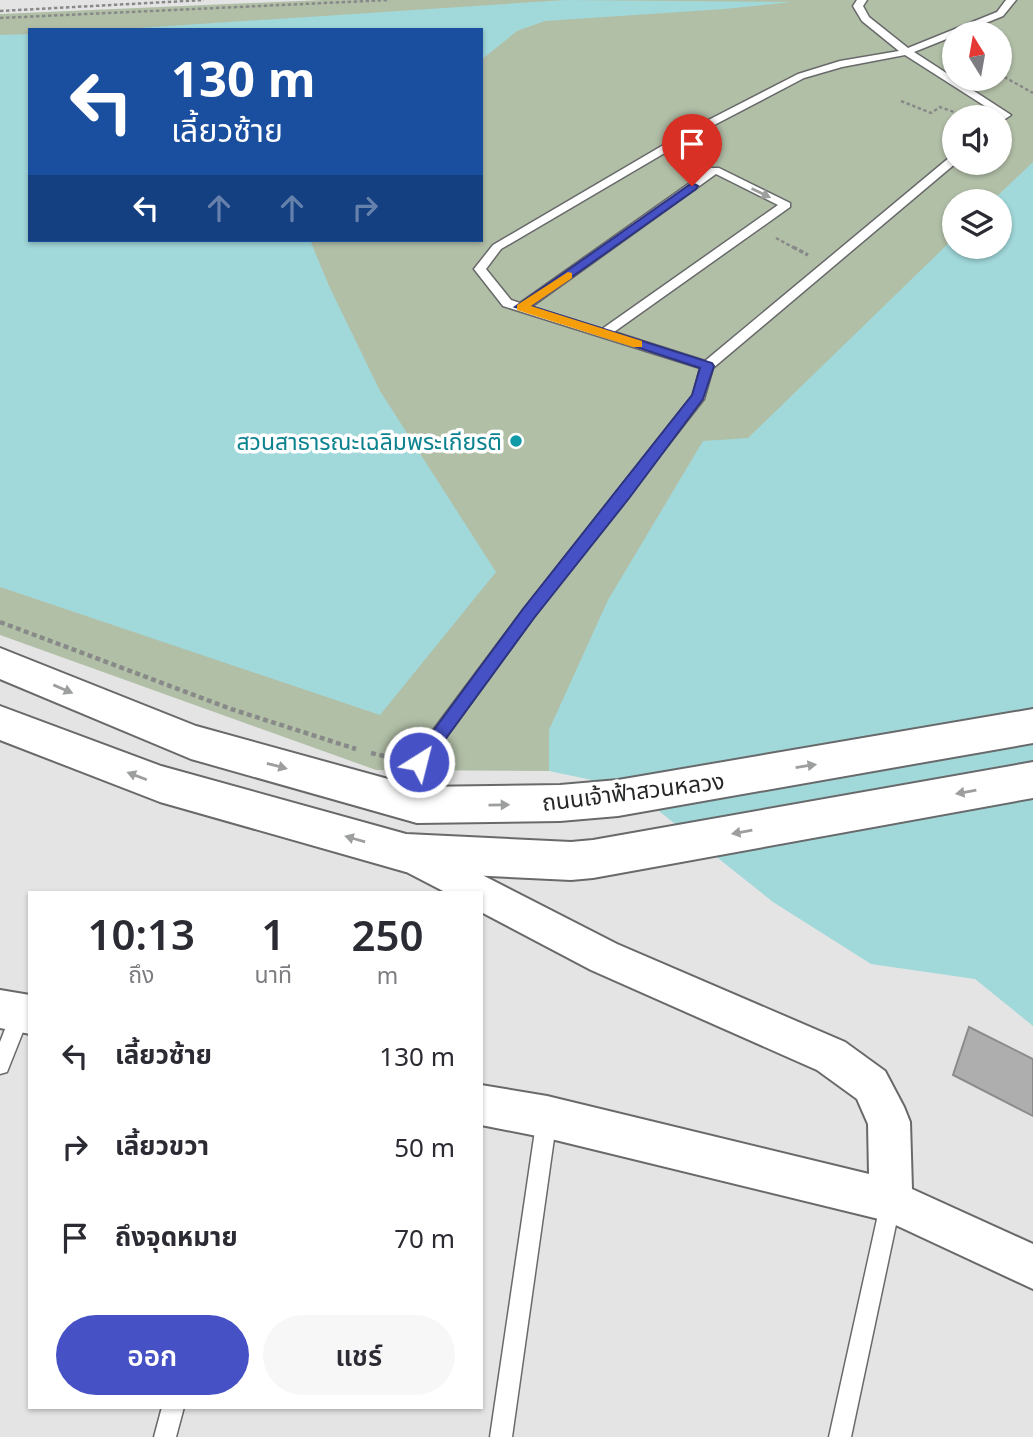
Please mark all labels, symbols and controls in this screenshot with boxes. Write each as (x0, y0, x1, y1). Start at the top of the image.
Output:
north arrow (942, 21, 1012, 91)
map controls (942, 21, 1012, 259)
text: 130 m (171, 45, 316, 111)
icon: left (56, 56, 147, 147)
button: sound (942, 105, 1012, 175)
text: เลี้ยวซ้าย (171, 108, 283, 151)
pin (662, 114, 722, 186)
icon: arrive (673, 125, 711, 163)
one-way arrow (751, 187, 771, 199)
icon: left (127, 189, 165, 227)
icon: ahead (200, 189, 238, 227)
icon: ahead (273, 189, 311, 227)
icon: right (346, 189, 384, 227)
button: layers (942, 189, 1012, 259)
place label: สวนสาธารณะเฉลิมพระเกียรติ (236, 425, 502, 457)
marker: สวนสาธารณะเฉลิมพระเกียรติ (508, 433, 524, 449)
one-way arrow (53, 683, 73, 695)
position arrow (382, 725, 456, 799)
one-way arrow (795, 760, 817, 771)
one-way arrow (266, 761, 288, 772)
street label: ถนนเจ้าฟ้าสวนหลวง (540, 764, 726, 818)
one-way arrow (126, 770, 147, 781)
one-way arrow (955, 787, 977, 798)
one-way arrow (488, 799, 510, 811)
one-way arrow (731, 827, 753, 838)
one-way arrow (344, 833, 366, 844)
text: 10:13 (87, 905, 195, 962)
text: 1 (261, 905, 285, 962)
text: 250 (351, 906, 424, 963)
text: ถึง (128, 958, 154, 990)
text: นาที (255, 958, 292, 990)
text: m (377, 959, 398, 991)
text: เลี้ยวซ้าย (115, 1036, 212, 1072)
icon: left (56, 1037, 94, 1075)
text: 130 m (379, 1038, 455, 1074)
text: เลี้ยวขวา (115, 1127, 209, 1163)
icon: right (56, 1128, 94, 1166)
text: 50 m (394, 1129, 455, 1165)
text: ถึงจุดหมาย (115, 1218, 238, 1254)
icon: arrive (56, 1219, 94, 1257)
text: 70 m (394, 1220, 455, 1256)
button: ออก (56, 1315, 249, 1395)
button: แชร์ (263, 1315, 455, 1395)

